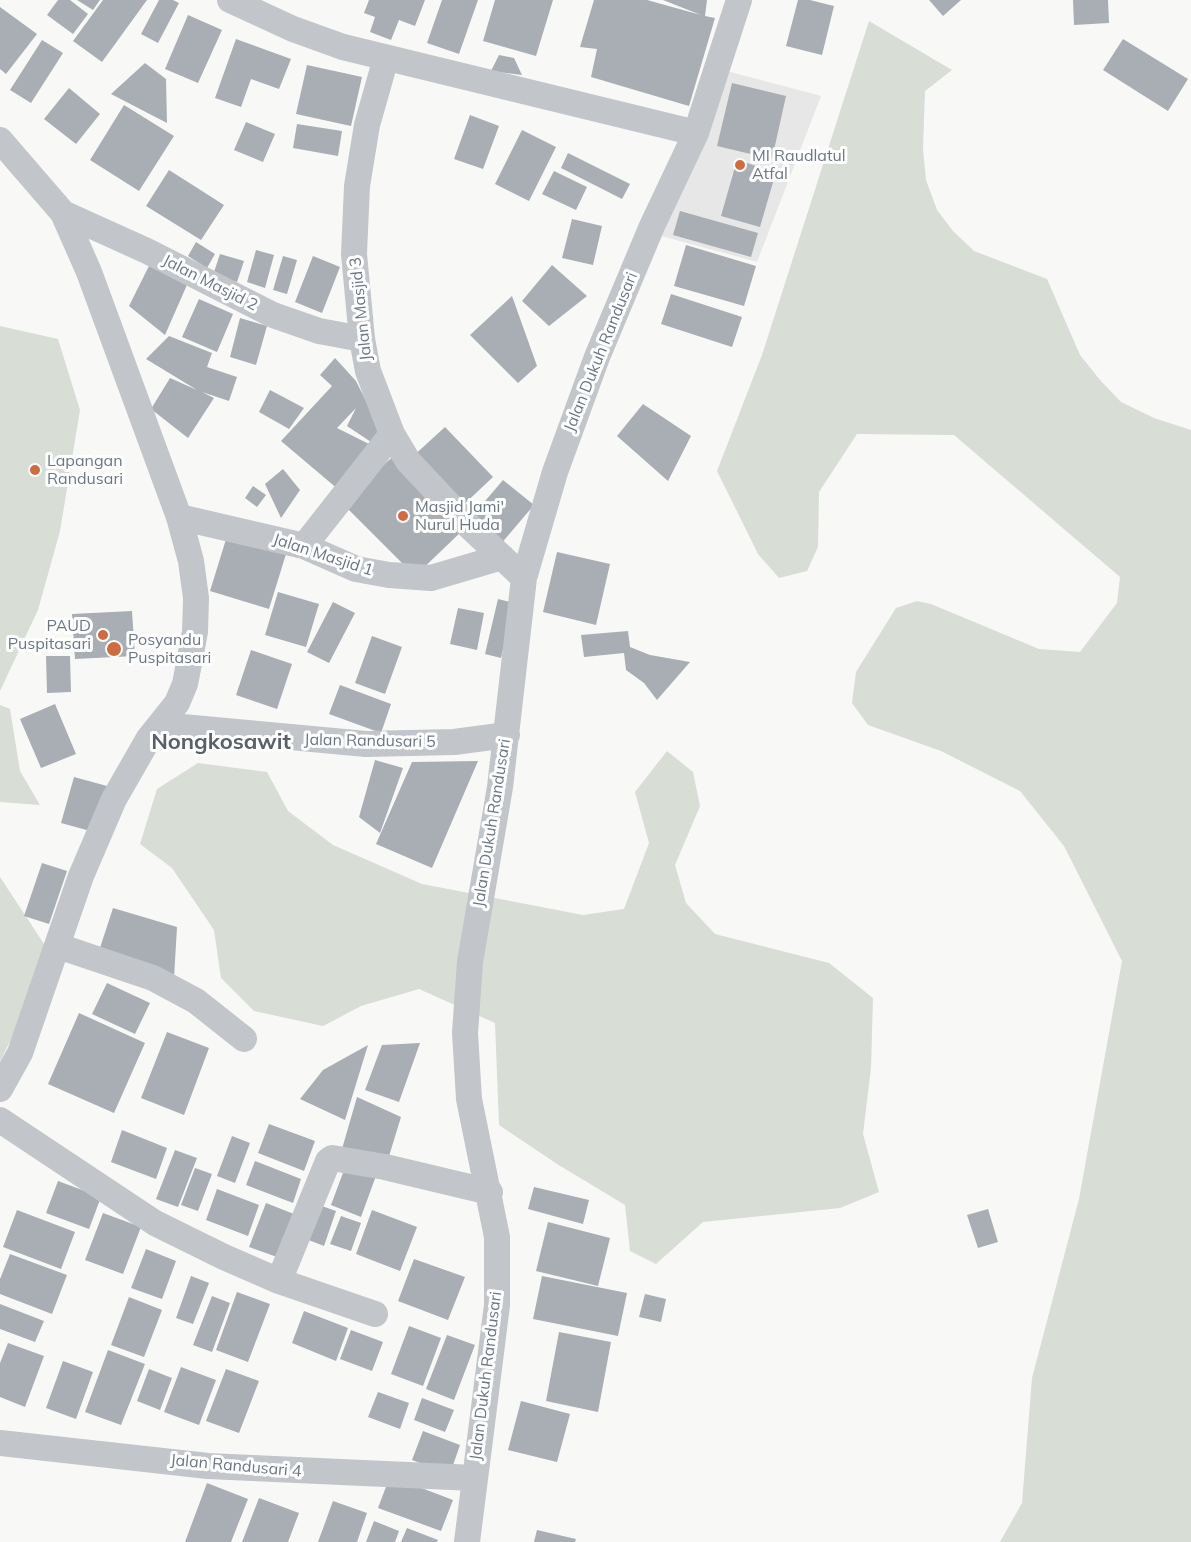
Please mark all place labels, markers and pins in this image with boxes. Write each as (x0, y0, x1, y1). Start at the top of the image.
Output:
place label: MI Raudlatul Atfal (752, 146, 846, 184)
marker: MI Raudlatul Atfal (733, 158, 747, 172)
place label: Lapangan Randusari (47, 451, 123, 489)
marker: Lapangan Randusari (28, 463, 42, 477)
place label: Masjid Jami' Nurul Huda (415, 497, 504, 535)
marker: Masjid Jami' Nurul Huda (396, 509, 410, 523)
place label: PAUD Puspitasari (8, 616, 91, 654)
marker: PAUD Puspitasari (96, 628, 110, 642)
place label: Posyandu Puspitasari (128, 630, 211, 668)
marker: Posyandu Puspitasari (105, 640, 123, 658)

